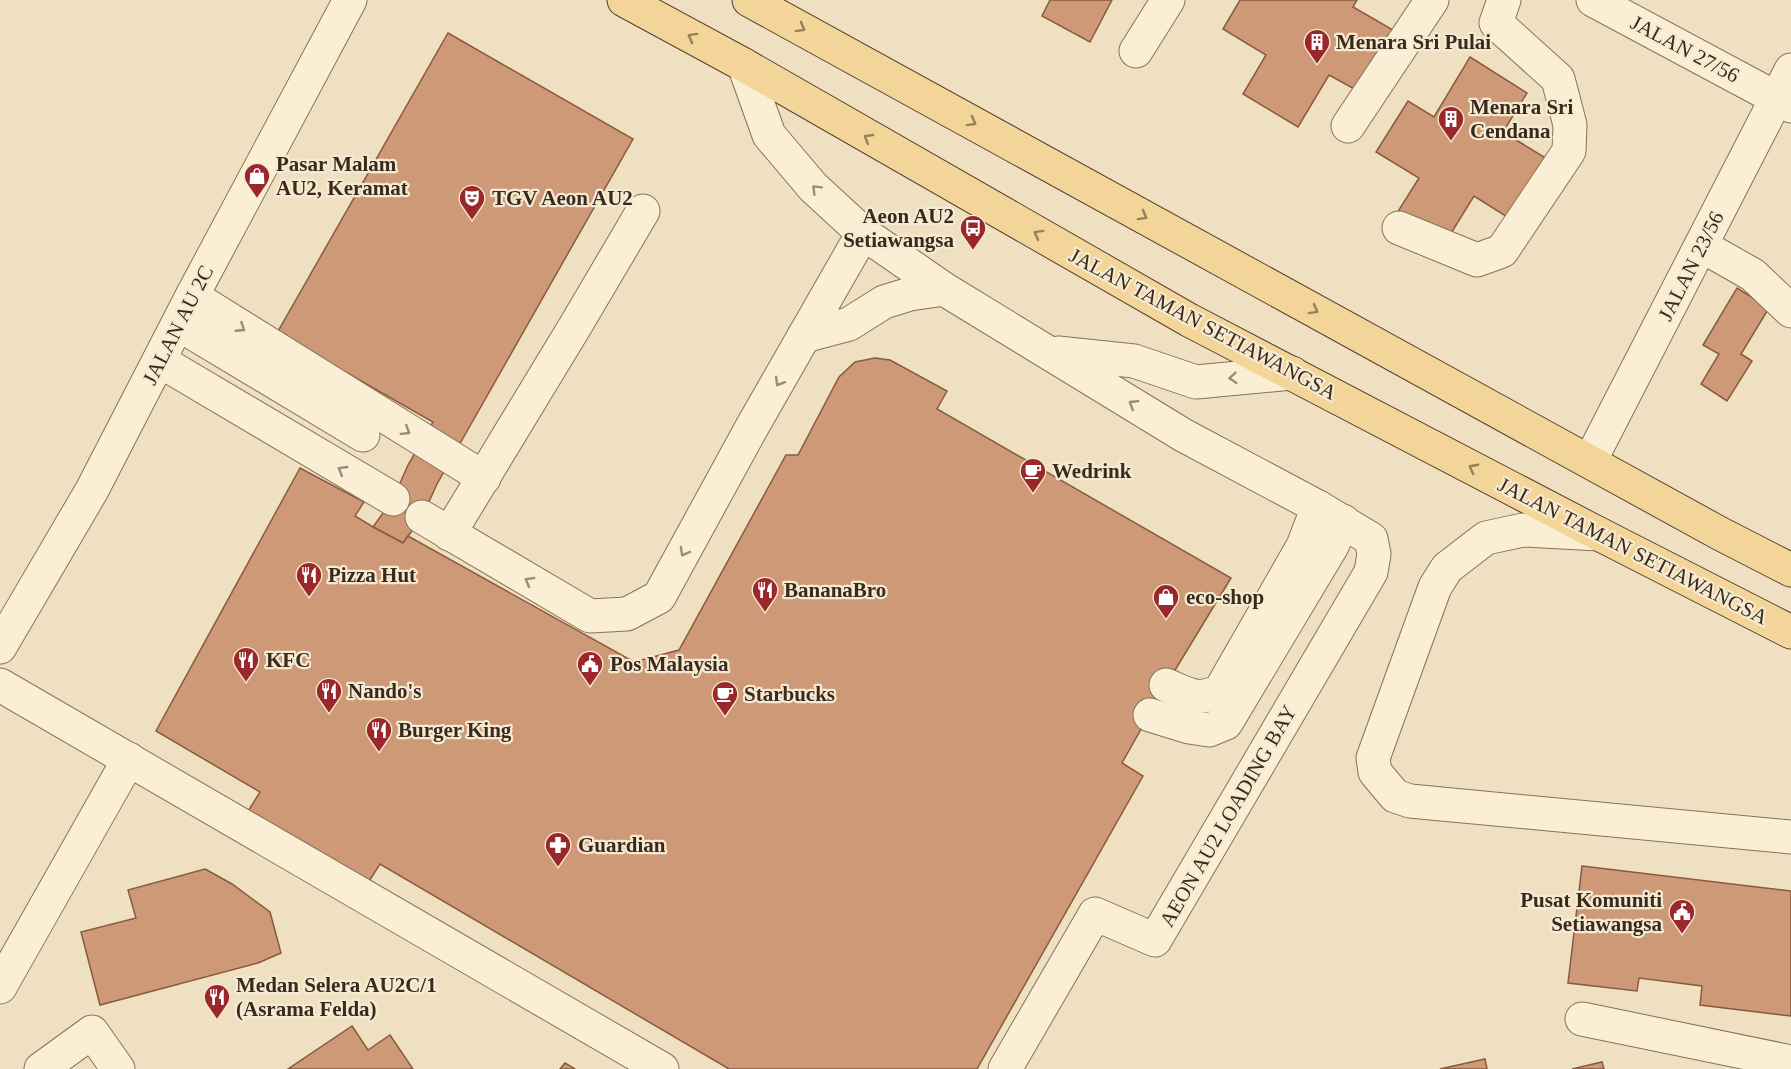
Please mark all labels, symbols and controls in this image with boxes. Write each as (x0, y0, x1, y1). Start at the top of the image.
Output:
street label: JALAN 27/56 (1627, 10, 1743, 88)
one-way arrow (795, 21, 805, 32)
building icon: Menara Sri Pulai (1302, 27, 1332, 65)
place label: Menara Sri Pulai (1336, 30, 1491, 54)
one-way arrow (688, 33, 698, 44)
place label: Menara Sri Cendana (1470, 95, 1573, 143)
building icon: Menara Sri Cendana (1436, 104, 1466, 142)
one-way arrow (965, 115, 976, 126)
one-way arrow (864, 133, 874, 145)
place label: Pasar Malam AU2, Keramat (276, 152, 408, 200)
shop icon: Pasar Malam AU2, Keramat (242, 161, 272, 199)
theatre icon: TGV Aeon AU2 (457, 183, 487, 221)
place label: TGV Aeon AU2 (492, 186, 633, 210)
one-way arrow (813, 186, 824, 197)
place label: Aeon AU2 Setiawangsa (843, 204, 954, 252)
street label: JALAN 23/56 (1653, 207, 1729, 325)
one-way arrow (1136, 209, 1147, 220)
bus stop icon: Aeon AU2 Setiawangsa (958, 213, 988, 251)
one-way arrow (1034, 230, 1044, 241)
street label: JALAN TAMAN SETIAWANGSA (1065, 243, 1342, 405)
street label: JALAN AU 2C (138, 261, 218, 389)
one-way arrow (1307, 303, 1318, 314)
one-way arrow (235, 320, 245, 332)
one-way arrow (1229, 372, 1238, 385)
one-way arrow (775, 376, 786, 386)
one-way arrow (1129, 399, 1139, 411)
one-way arrow (400, 424, 410, 436)
cafe icon: Wedrink (1018, 456, 1048, 494)
place label: Wedrink (1052, 459, 1132, 483)
one-way arrow (1468, 464, 1479, 475)
one-way arrow (338, 465, 348, 477)
street label: JALAN TAMAN SETIAWANGSA (1494, 472, 1773, 630)
one-way arrow (680, 546, 691, 556)
restaurant icon: Pizza Hut (294, 560, 324, 598)
place label: Pizza Hut (328, 563, 416, 587)
restaurant icon: BananaBro (750, 575, 780, 613)
one-way arrow (525, 576, 535, 588)
place label: BananaBro (784, 578, 886, 602)
shop icon: eco-shop (1151, 582, 1181, 620)
place label: eco-shop (1186, 585, 1264, 609)
restaurant icon: KFC (231, 645, 261, 683)
place label: KFC (266, 648, 310, 672)
public building icon: Pos Malaysia (575, 649, 605, 687)
place label: Pos Malaysia (610, 652, 729, 676)
restaurant icon: Nando's (314, 676, 344, 714)
place label: Nando's (348, 679, 422, 703)
cafe icon: Starbucks (710, 679, 740, 717)
place label: Starbucks (744, 682, 835, 706)
street label: AEON AU2 LOADING BAY (1155, 701, 1301, 931)
restaurant icon: Burger King (364, 715, 394, 753)
place label: Burger King (398, 718, 512, 742)
pharmacy icon: Guardian (543, 830, 573, 868)
place label: Guardian (578, 833, 666, 857)
place label: Pusat Komuniti Setiawangsa (1520, 888, 1662, 936)
public building icon: Pusat Komuniti Setiawangsa (1667, 897, 1697, 935)
place label: Medan Selera AU2C/1 (Asrama Felda) (236, 973, 437, 1021)
restaurant icon: Medan Selera AU2C/1 (Asrama Felda) (202, 982, 232, 1020)

